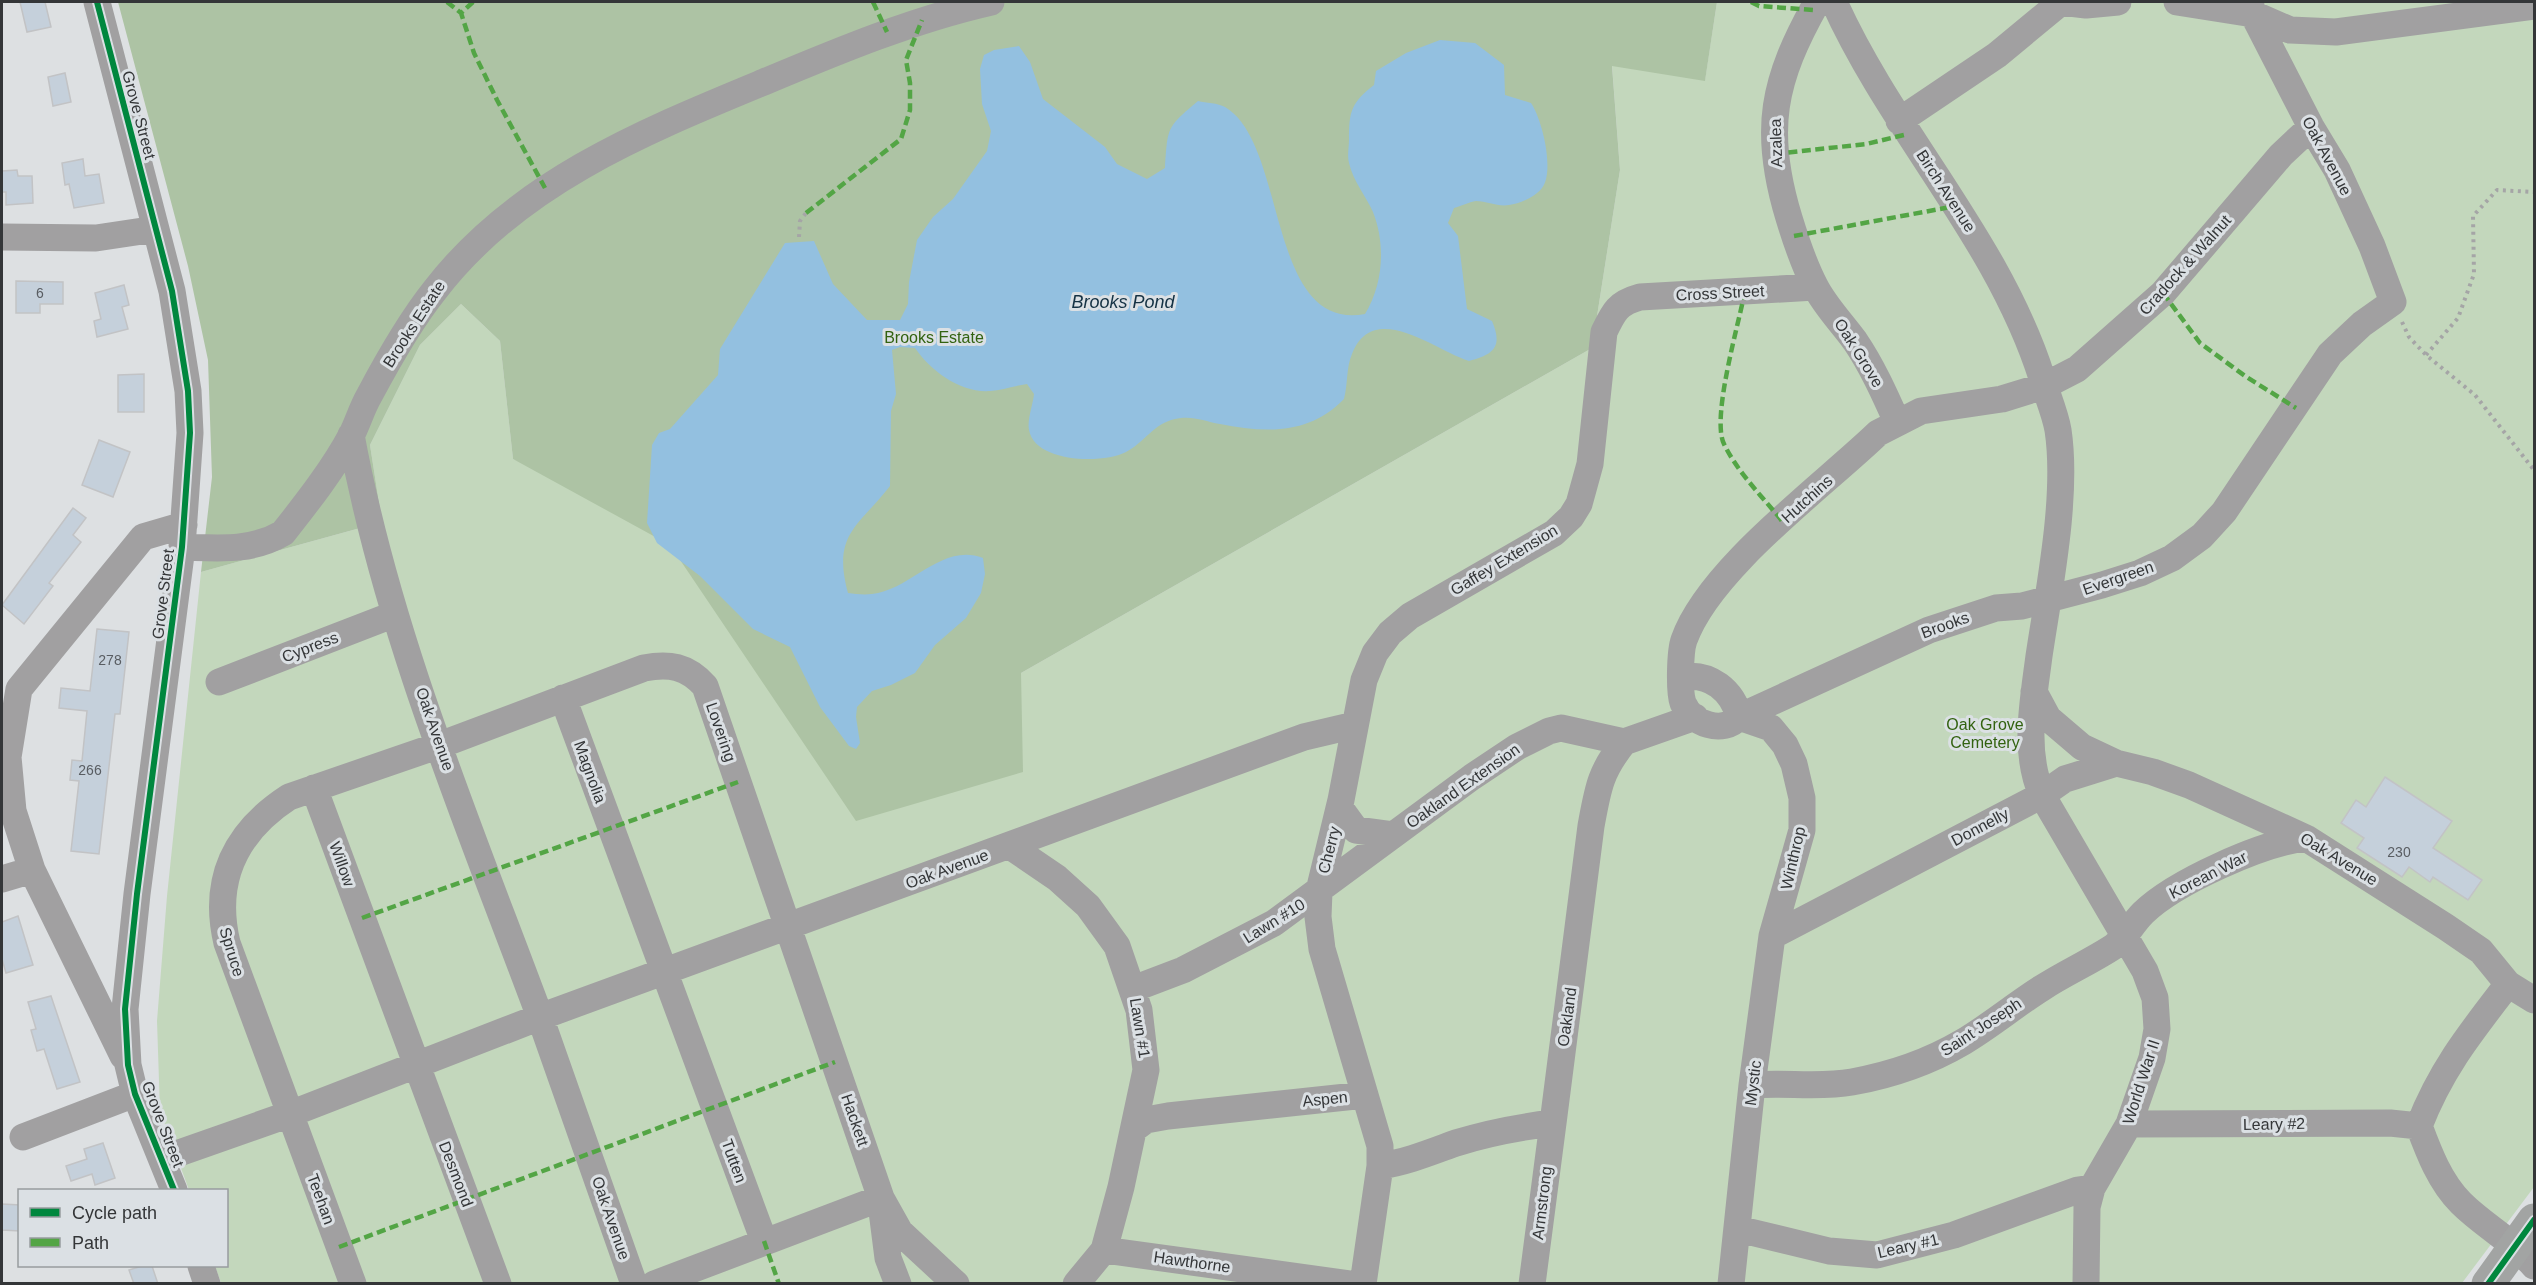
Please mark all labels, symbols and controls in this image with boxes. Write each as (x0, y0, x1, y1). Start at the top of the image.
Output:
street label: Grove Street (119, 69, 159, 162)
street label: Oak Avenue (2299, 114, 2355, 198)
street label: Azalea (1767, 118, 1785, 168)
street label: Birch Avenue (1913, 147, 1979, 235)
street label: Cradock & Walnut (2136, 211, 2235, 318)
street label: Brooks Estate (380, 278, 448, 370)
street label: Cross Street (1675, 282, 1765, 304)
house number: 6 (36, 285, 44, 301)
water label: Brooks Pond (1071, 292, 1176, 312)
street label: Oak Grove (1831, 316, 1887, 390)
park label: Brooks Estate (884, 329, 984, 346)
street label: Hutchins (1778, 472, 1836, 526)
street label: Gaffey Extension (1448, 521, 1560, 599)
street label: Grove Street (149, 547, 177, 640)
street label: Evergreen (2080, 558, 2156, 598)
street label: Brooks (1919, 608, 1971, 642)
street label: Cypress (280, 629, 340, 665)
house number: 278 (98, 652, 122, 668)
street label: Oak Avenue (413, 685, 457, 773)
street label: Lovering (703, 700, 739, 764)
park label: Oak Grove Cemetery (1946, 716, 2024, 751)
street label: Magnolia (571, 739, 609, 806)
street label: Oakland Extension (1403, 741, 1523, 831)
house number: 266 (78, 762, 102, 778)
street label: Donnelly (1949, 805, 2011, 849)
street label: Cherry (1315, 825, 1343, 875)
street label: Winthrop (1778, 825, 1809, 891)
street label: Oak Avenue (2297, 829, 2381, 889)
street label: Willow (326, 839, 358, 889)
house number: 230 (2387, 844, 2411, 860)
street label: Oak Avenue (903, 846, 991, 892)
street label: Korean War (2166, 848, 2250, 902)
street label: Lawn #10 (1240, 895, 1308, 947)
street label: Spruce (216, 925, 248, 979)
street label: Oakland (1554, 986, 1580, 1048)
street label: Saint Joseph (1938, 995, 2024, 1059)
street label: Lawn #1 (1127, 997, 1153, 1059)
street label: World War II (2119, 1038, 2163, 1126)
street label: Mystic (1742, 1059, 1764, 1107)
street label: Grove Street (139, 1079, 187, 1170)
street label: Aspen (1302, 1088, 1348, 1110)
street label: Hackett (838, 1092, 872, 1149)
street label: Leary #2 (2243, 1115, 2305, 1133)
street label: Tutten (718, 1137, 750, 1185)
street label: Desmond (436, 1139, 476, 1209)
street label: Armstrong (1529, 1165, 1555, 1241)
street label: Teehan (304, 1171, 338, 1227)
street label: Oak Avenue (589, 1174, 633, 1262)
legend (18, 1189, 228, 1267)
text: Cycle path (72, 1203, 157, 1223)
street label: Leary #1 (1876, 1231, 1940, 1261)
text: Path (72, 1233, 109, 1253)
street label: Hawthorne (1153, 1248, 1232, 1276)

